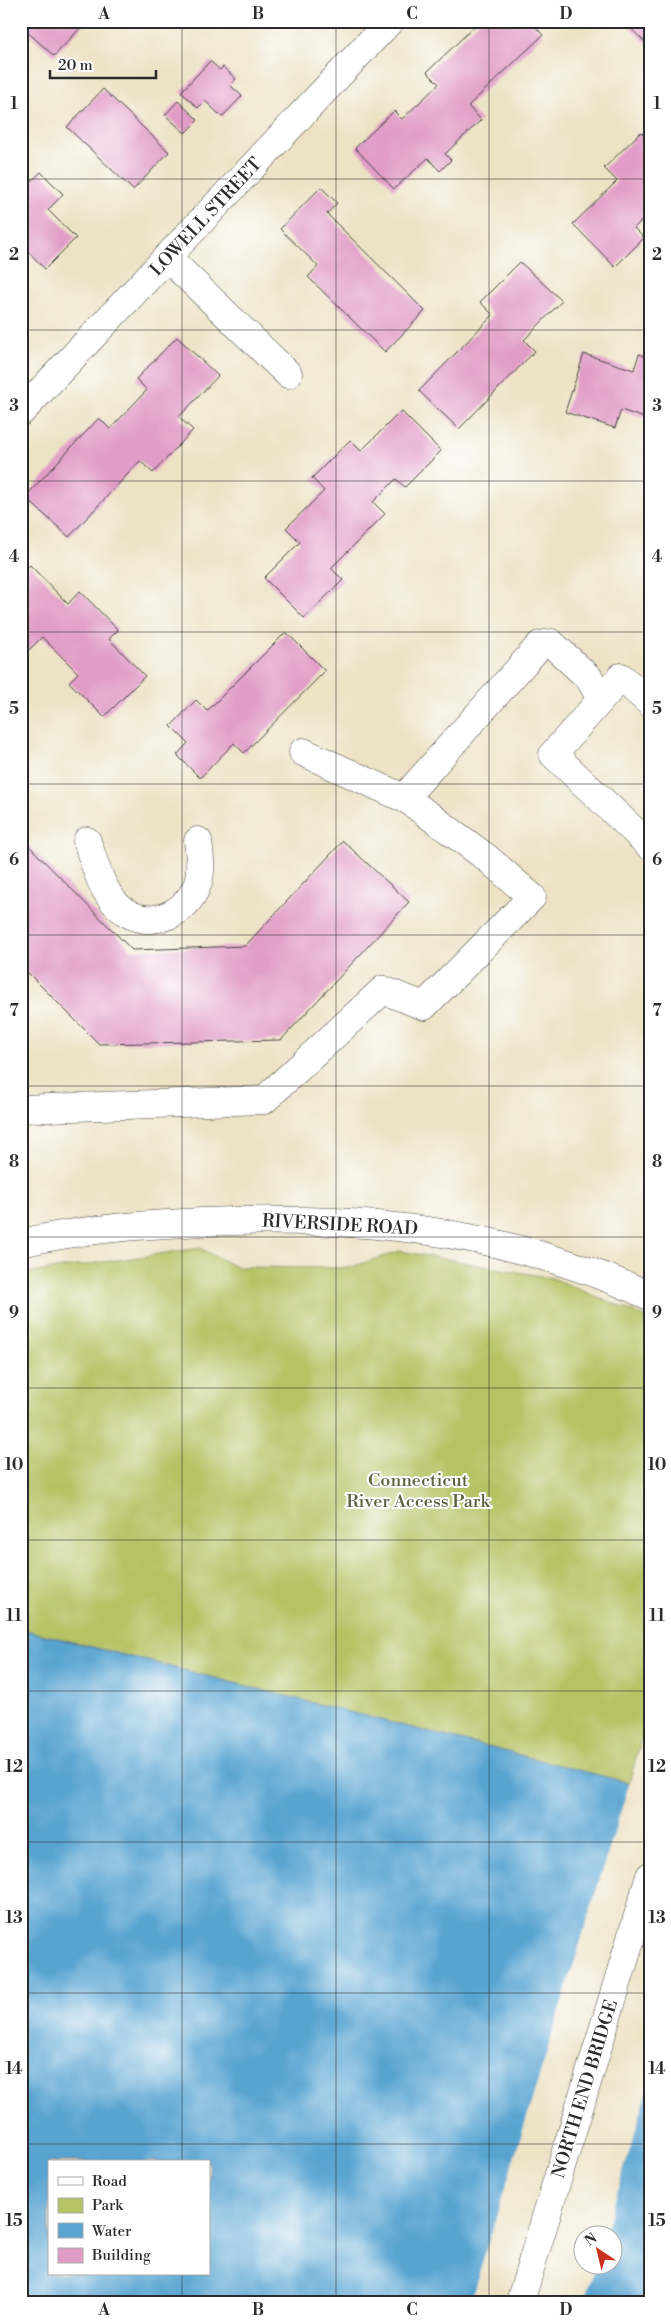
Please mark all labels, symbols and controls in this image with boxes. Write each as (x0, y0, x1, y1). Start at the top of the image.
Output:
text: A (97, 4, 110, 24)
text: B (252, 4, 264, 24)
text: C (406, 4, 418, 24)
text: D (560, 4, 573, 24)
scale bar (50, 48, 156, 80)
text: 20 m (58, 56, 93, 75)
text: 1 (10, 94, 18, 114)
text: 1 (653, 94, 661, 114)
street label: LOWELL STREET (145, 153, 267, 281)
text: 2 (9, 245, 19, 265)
text: 2 (652, 245, 662, 265)
text: 3 (9, 396, 19, 416)
text: 3 (652, 396, 662, 416)
text: 4 (9, 547, 20, 567)
text: 4 (652, 547, 663, 567)
text: 5 (9, 699, 19, 719)
text: 5 (652, 699, 662, 719)
text: 6 (9, 850, 19, 870)
text: 6 (652, 850, 662, 870)
text: 7 (9, 1001, 19, 1021)
text: 7 (652, 1001, 662, 1021)
text: 8 (9, 1152, 19, 1172)
text: 8 (652, 1152, 662, 1172)
street label: RIVERSIDE ROAD (261, 1209, 419, 1241)
text: 9 (9, 1303, 19, 1323)
text: 9 (652, 1303, 662, 1323)
text: 10 (5, 1455, 23, 1475)
text: 10 (648, 1455, 666, 1475)
park label: Connecticut River Access Park (346, 1469, 491, 1513)
text: 11 (6, 1606, 22, 1626)
text: 11 (649, 1606, 665, 1626)
text: 12 (5, 1757, 23, 1777)
text: 12 (648, 1757, 666, 1777)
text: 13 (5, 1908, 23, 1928)
text: 13 (648, 1908, 666, 1928)
street label: NORTH END BRIDGE (547, 1997, 623, 2181)
text: 14 (5, 2059, 23, 2079)
text: 14 (648, 2059, 666, 2079)
legend (48, 2160, 210, 2276)
text: Road (92, 2172, 127, 2191)
text: Park (92, 2196, 124, 2215)
text: 15 (5, 2211, 23, 2231)
text: 15 (648, 2211, 666, 2231)
text: Water (91, 2222, 132, 2241)
north arrow (574, 2226, 624, 2276)
text: N (581, 2230, 601, 2251)
text: Building (91, 2246, 151, 2265)
text: A (97, 2300, 110, 2320)
text: B (252, 2300, 264, 2320)
text: C (406, 2300, 418, 2320)
text: D (560, 2300, 573, 2320)

